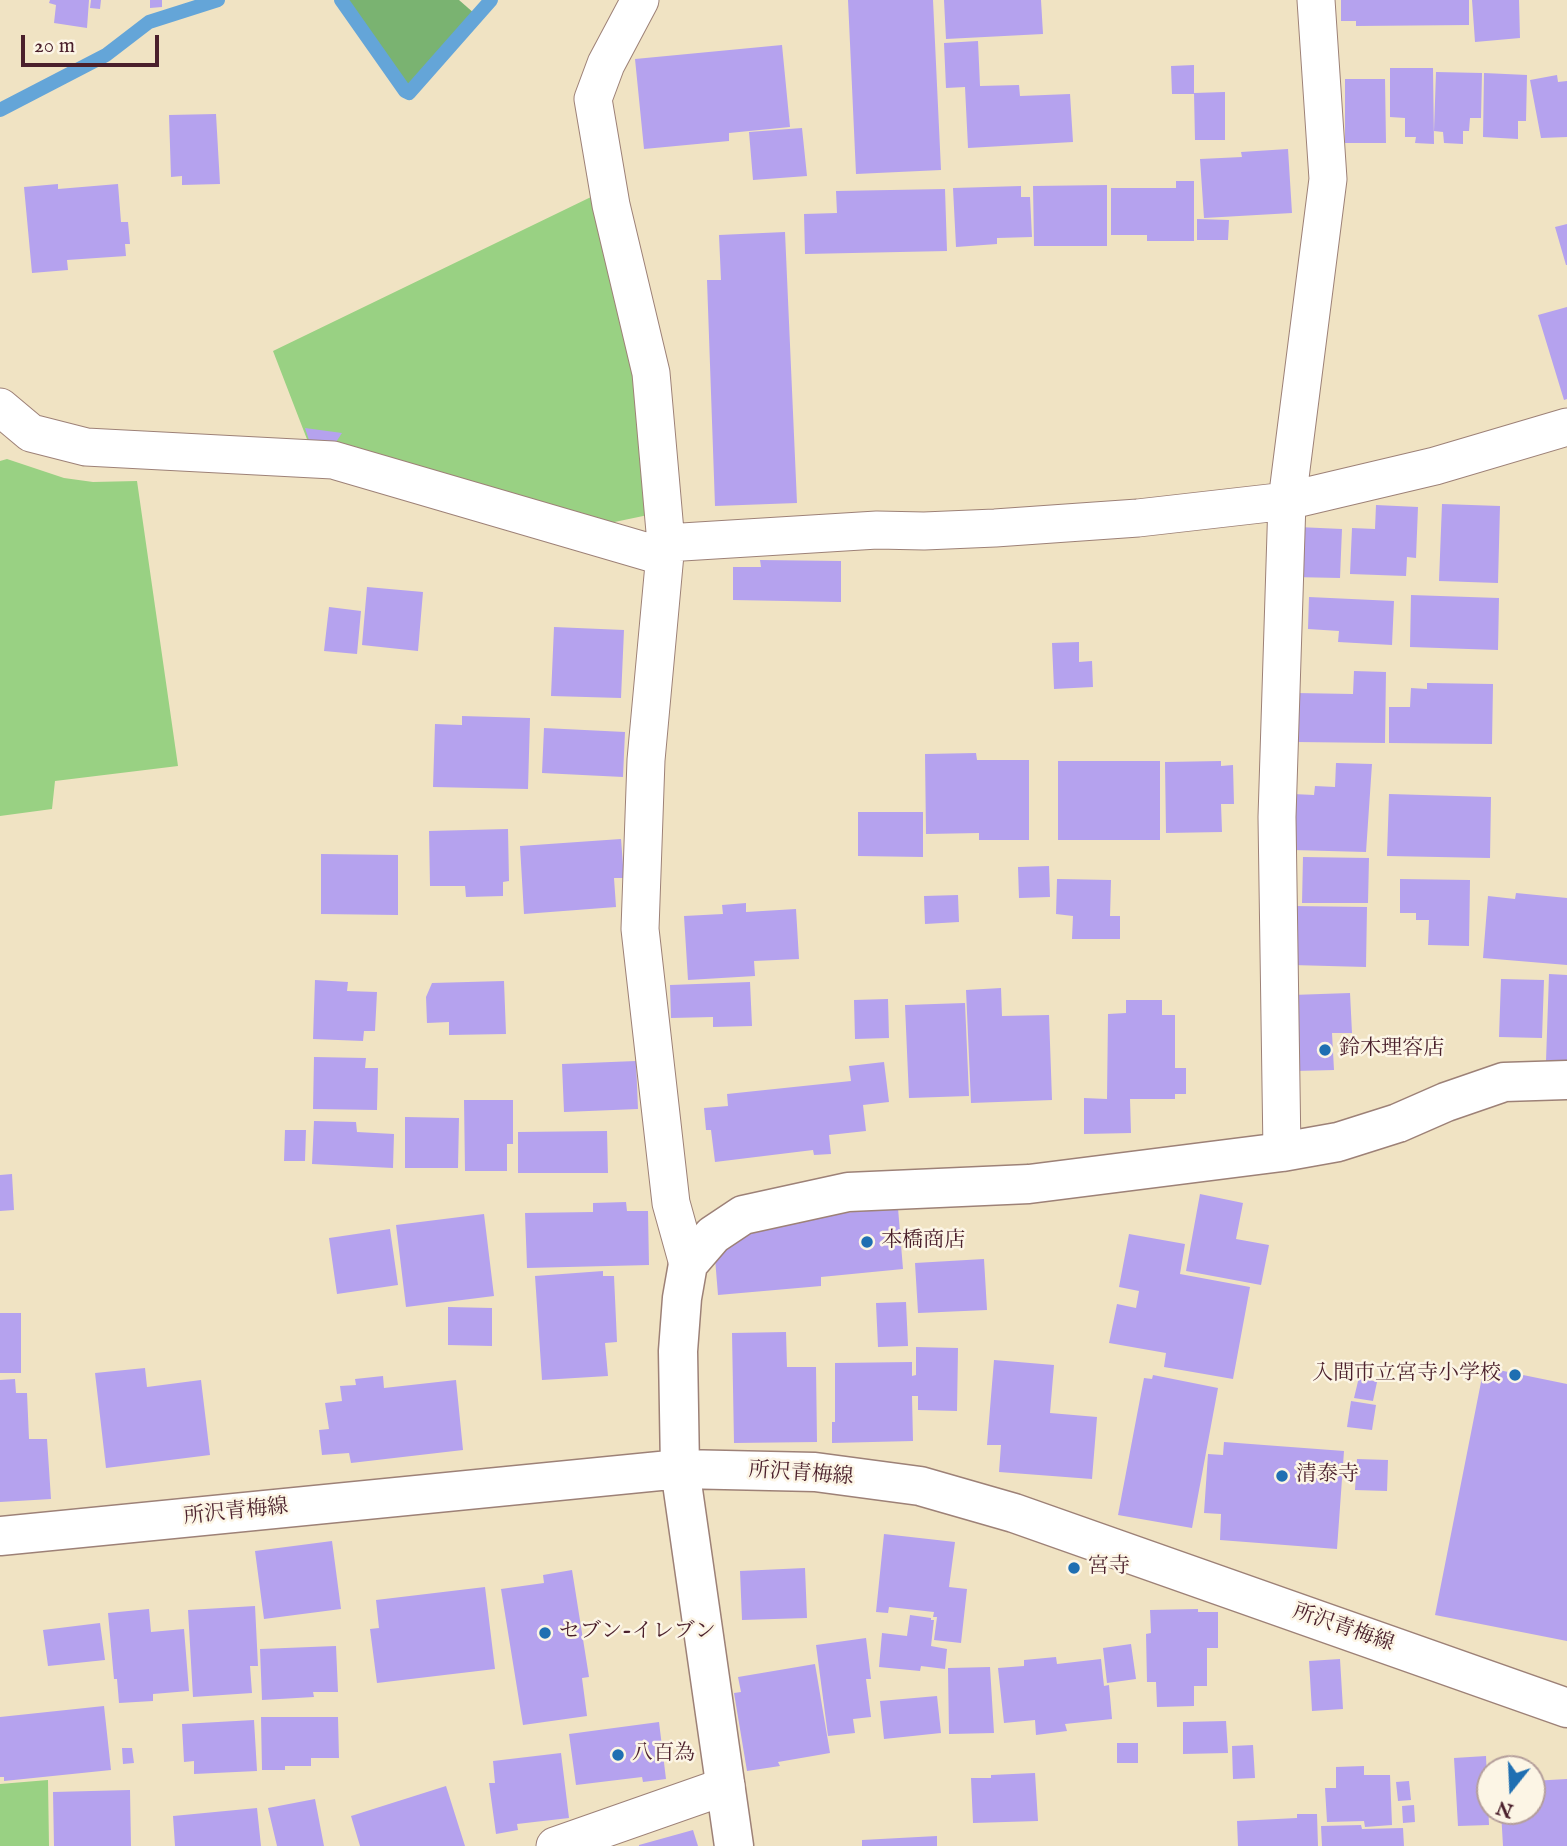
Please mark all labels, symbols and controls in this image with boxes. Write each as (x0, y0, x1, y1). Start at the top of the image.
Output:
scale bar (24, 21, 163, 65)
text: 20 m (34, 33, 75, 60)
place label: 鈴木理容店 (1339, 1037, 1444, 1063)
marker: 鈴木理容店 (1317, 1042, 1333, 1058)
place label: 本橋商店 (881, 1229, 965, 1255)
marker: 本橋商店 (859, 1234, 875, 1250)
place label: 入間市立宮寺小学校 (1312, 1362, 1501, 1388)
marker: 入間市立宮寺小学校 (1507, 1367, 1523, 1383)
street label: 所沢青梅線 (748, 1459, 854, 1491)
place label: 清泰寺 (1296, 1463, 1359, 1489)
marker: 清泰寺 (1274, 1468, 1290, 1484)
street label: 所沢青梅線 (182, 1495, 290, 1531)
place label: 宮寺 (1088, 1555, 1130, 1581)
marker: 宮寺 (1066, 1560, 1082, 1576)
street label: 所沢青梅線 (1289, 1600, 1397, 1658)
place label: セブン-イレブン (559, 1620, 716, 1646)
marker: セブン-イレブン (537, 1625, 553, 1641)
place label: 八百為 (632, 1742, 695, 1768)
marker: 八百為 (610, 1747, 626, 1763)
north arrow (1476, 1755, 1546, 1825)
text: N (1494, 1794, 1517, 1822)

